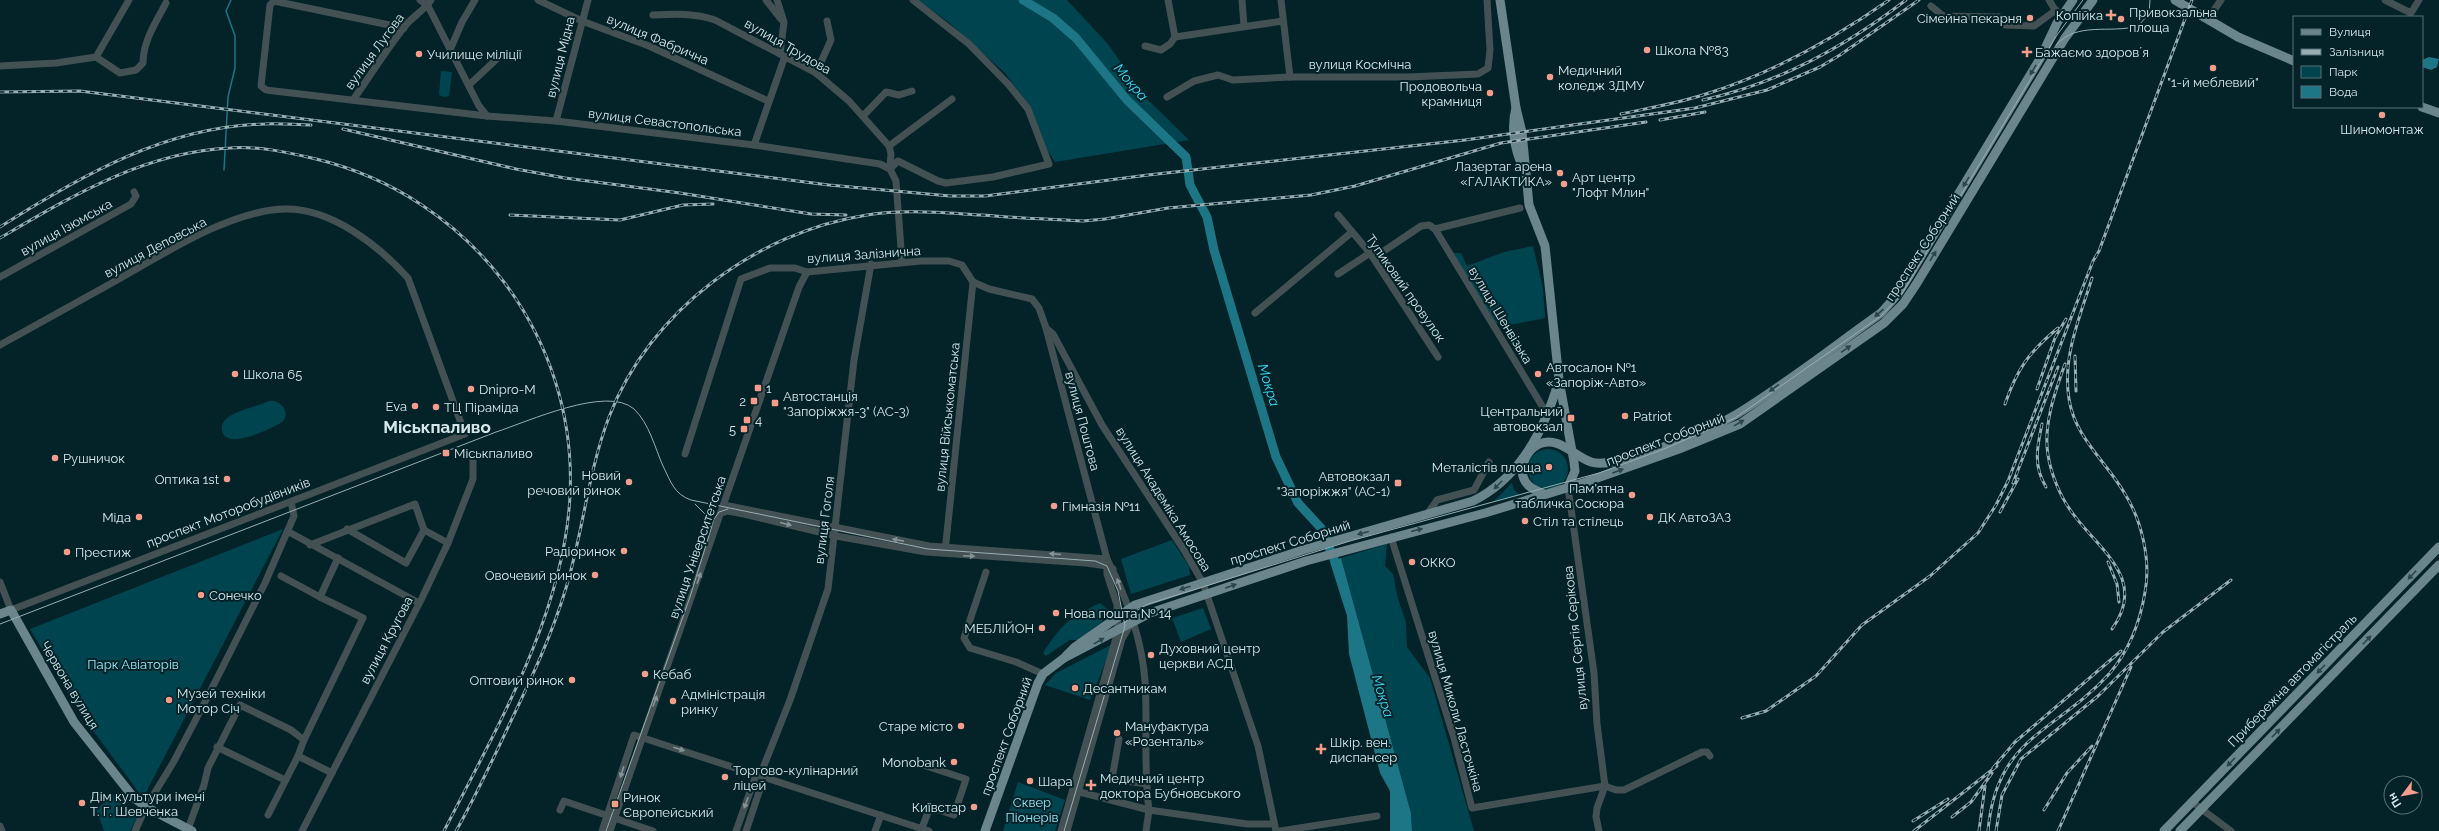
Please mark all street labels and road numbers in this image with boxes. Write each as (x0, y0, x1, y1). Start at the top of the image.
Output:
street label: вулиця Лугова (342, 10, 407, 92)
street label: вулиця Фабрична (605, 11, 711, 68)
street label: вулиця Мідна (543, 15, 578, 99)
street label: вулиця Трудова (742, 16, 834, 77)
street label: вулиця Космічна (1309, 57, 1411, 72)
street label: вулиця Севастопольська (587, 106, 743, 139)
street label: проспект Соборний (1882, 191, 1963, 304)
street label: вулиця Ізюмська (18, 196, 115, 259)
street label: вулиця Деповська (102, 214, 209, 281)
street label: Тупиковий провулок (1363, 232, 1449, 345)
street label: вулиця Залізнична (807, 243, 921, 266)
street label: вулиця Шенвізька (1466, 264, 1535, 366)
street label: вулиця Військкоматська (932, 342, 963, 492)
street label: вулиця Поштова (1062, 370, 1103, 472)
street label: проспект Соборний (1604, 410, 1726, 469)
street label: вулиця Академіка Амосова (1113, 424, 1214, 574)
street label: проспект Моторобудівників (144, 474, 312, 551)
street label: вулиця Університетська (666, 474, 729, 620)
street label: вулиця Гоголя (812, 475, 837, 565)
street label: проспект Соборний (1228, 517, 1352, 568)
street label: вулиця Сергія Серікова (1560, 565, 1591, 711)
street label: вулиця Кругова (357, 594, 416, 686)
street label: Прибережна автомагістраль (2225, 611, 2360, 750)
street label: вулиця Миколи Ласточкіна (1425, 629, 1486, 793)
street label: Червона вулиця (37, 639, 102, 732)
street label: проспект Соборний (978, 675, 1035, 797)

